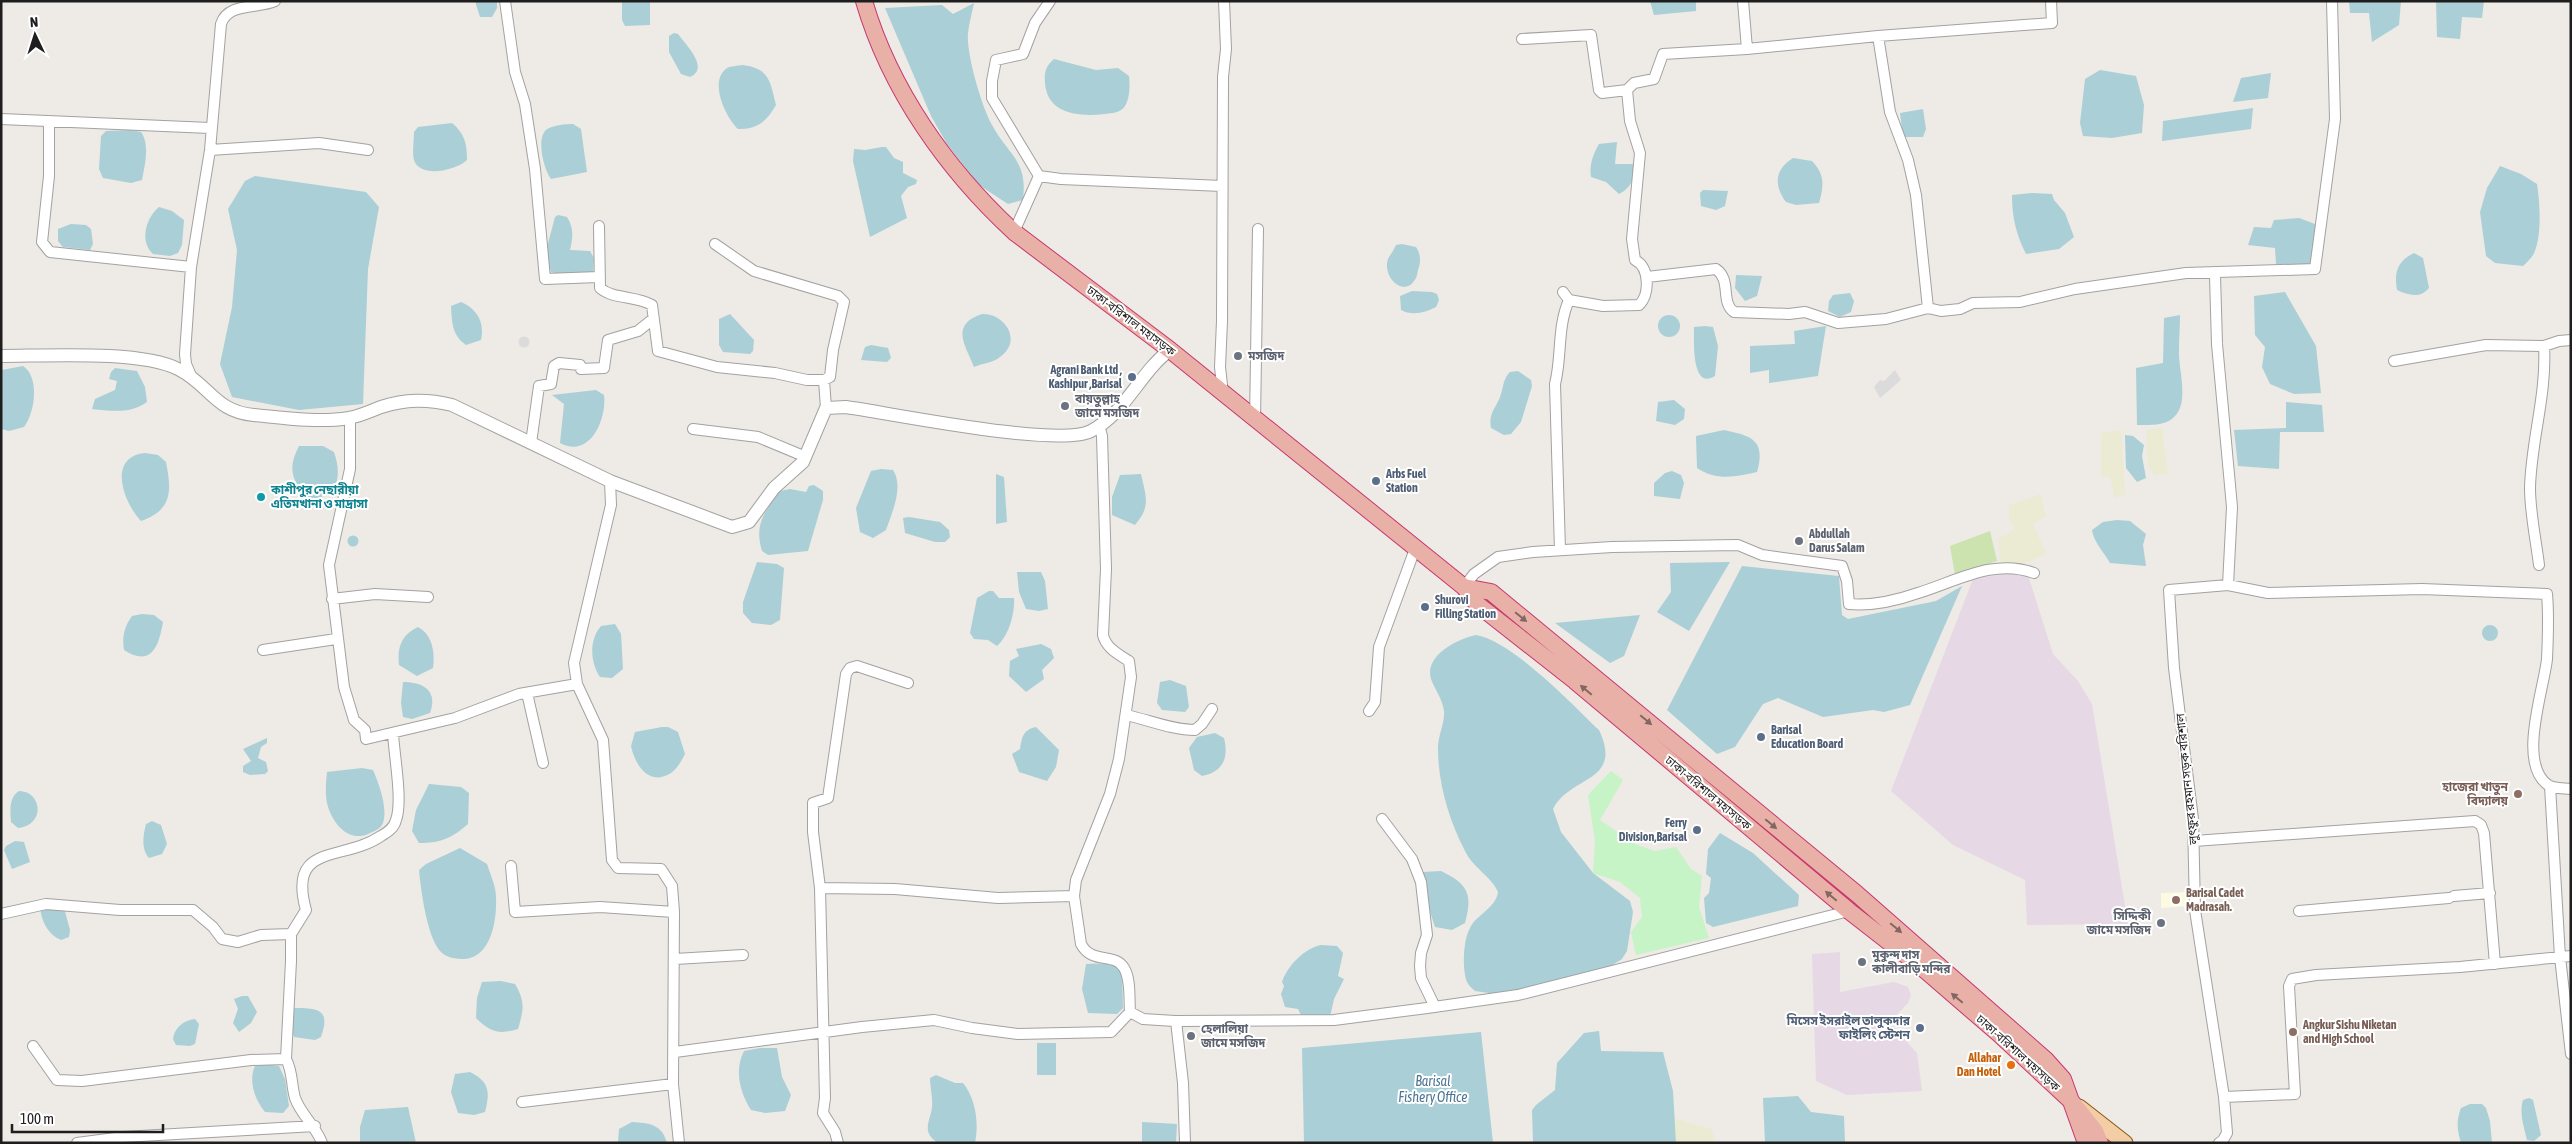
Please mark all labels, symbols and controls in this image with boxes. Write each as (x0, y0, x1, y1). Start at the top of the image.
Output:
north arrow (10, 10, 60, 60)
text: N (29, 14, 39, 30)
street label: ঢাকা-বরিশাল মহাসড়ক (1083, 282, 1179, 359)
place label: মসজিদ (1247, 348, 1284, 363)
marker: মসজিদ (1232, 350, 1244, 362)
place label: Agrani Bank Ltd , Kashipur ,Barisal (1049, 363, 1123, 391)
marker: Agrani Bank Ltd , Kashipur ,Barisal (1126, 371, 1138, 383)
place label: বায়তুল্লাহ জামে মসজিদ (1074, 392, 1140, 420)
marker: বায়তুল্লাহ জামে মসজিদ (1059, 400, 1071, 412)
place label: Arbs Fuel Station (1385, 467, 1427, 495)
marker: Arbs Fuel Station (1370, 475, 1382, 487)
place label: কাশীপুর নেছারীয়া এতিমখানা ও মাদ্রাসা (270, 482, 368, 511)
marker: কাশীপুর নেছারীয়া এতিমখানা ও মাদ্রাসা (255, 491, 267, 503)
place label: Abdullah Darus Salam (1808, 527, 1865, 555)
marker: Abdullah Darus Salam (1793, 535, 1805, 547)
place label: Shurovi Filling Station (1435, 593, 1496, 621)
marker: Shurovi Filling Station (1419, 601, 1431, 613)
one-way arrow (1514, 611, 1527, 622)
one-way arrow (1580, 684, 1592, 696)
street label: লুৎফুর রহমান সড়ক বরিশাল (2172, 712, 2202, 846)
one-way arrow (1639, 715, 1652, 726)
place label: Barisal Education Board (1771, 723, 1843, 751)
marker: Barisal Education Board (1755, 731, 1767, 743)
street label: ঢাকা-বরিশাল মহাসড়ক (1662, 752, 1755, 833)
place label: হাজেরা খাতুন বিদ্যালয় (2441, 780, 2509, 808)
marker: হাজেরা খাতুন বিদ্যালয় (2512, 788, 2524, 800)
place label: Ferry Division,Barisal (1619, 816, 1688, 844)
one-way arrow (1764, 819, 1777, 830)
marker: Ferry Division,Barisal (1691, 824, 1703, 836)
place label: Barisal Cadet Madrasah. (2186, 886, 2244, 914)
one-way arrow (1825, 890, 1837, 902)
marker: Barisal Cadet Madrasah. (2170, 894, 2182, 906)
place label: সিদ্দিকী জামে মসজিদ (2086, 908, 2152, 937)
marker: সিদ্দিকী জামে মসজিদ (2155, 917, 2167, 929)
one-way arrow (1890, 922, 1903, 933)
place label: মুকুন্দ দাস কালীবাড়ি মন্দির (1871, 948, 1951, 976)
marker: মুকুন্দ দাস কালীবাড়ি মন্দির (1856, 956, 1868, 968)
one-way arrow (1951, 993, 1963, 1004)
street label: ঢাকা-বরিশাল মহাসড়ক (1973, 1010, 2064, 1094)
place label: মিসেস ইসরাইল তালুকদার ফাইলিং স্টেশন (1786, 1013, 1911, 1042)
place label: Angkur Sishu Niketan and High School (2302, 1018, 2397, 1046)
place label: হেলালিয়া জামে মসজিদ (1200, 1021, 1266, 1050)
marker: মিসেস ইসরাইল তালুকদার ফাইলিং স্টেশন (1914, 1022, 1926, 1034)
marker: Angkur Sishu Niketan and High School (2287, 1026, 2299, 1038)
marker: হেলালিয়া জামে মসজিদ (1185, 1030, 1197, 1042)
place label: Allahar Dan Hotel (1957, 1051, 2002, 1079)
marker: Allahar Dan Hotel (2005, 1059, 2017, 1071)
water label: Barisal Fishery Office (1398, 1073, 1468, 1105)
scale bar (12, 1102, 164, 1134)
text: 100 m (20, 1110, 54, 1127)

